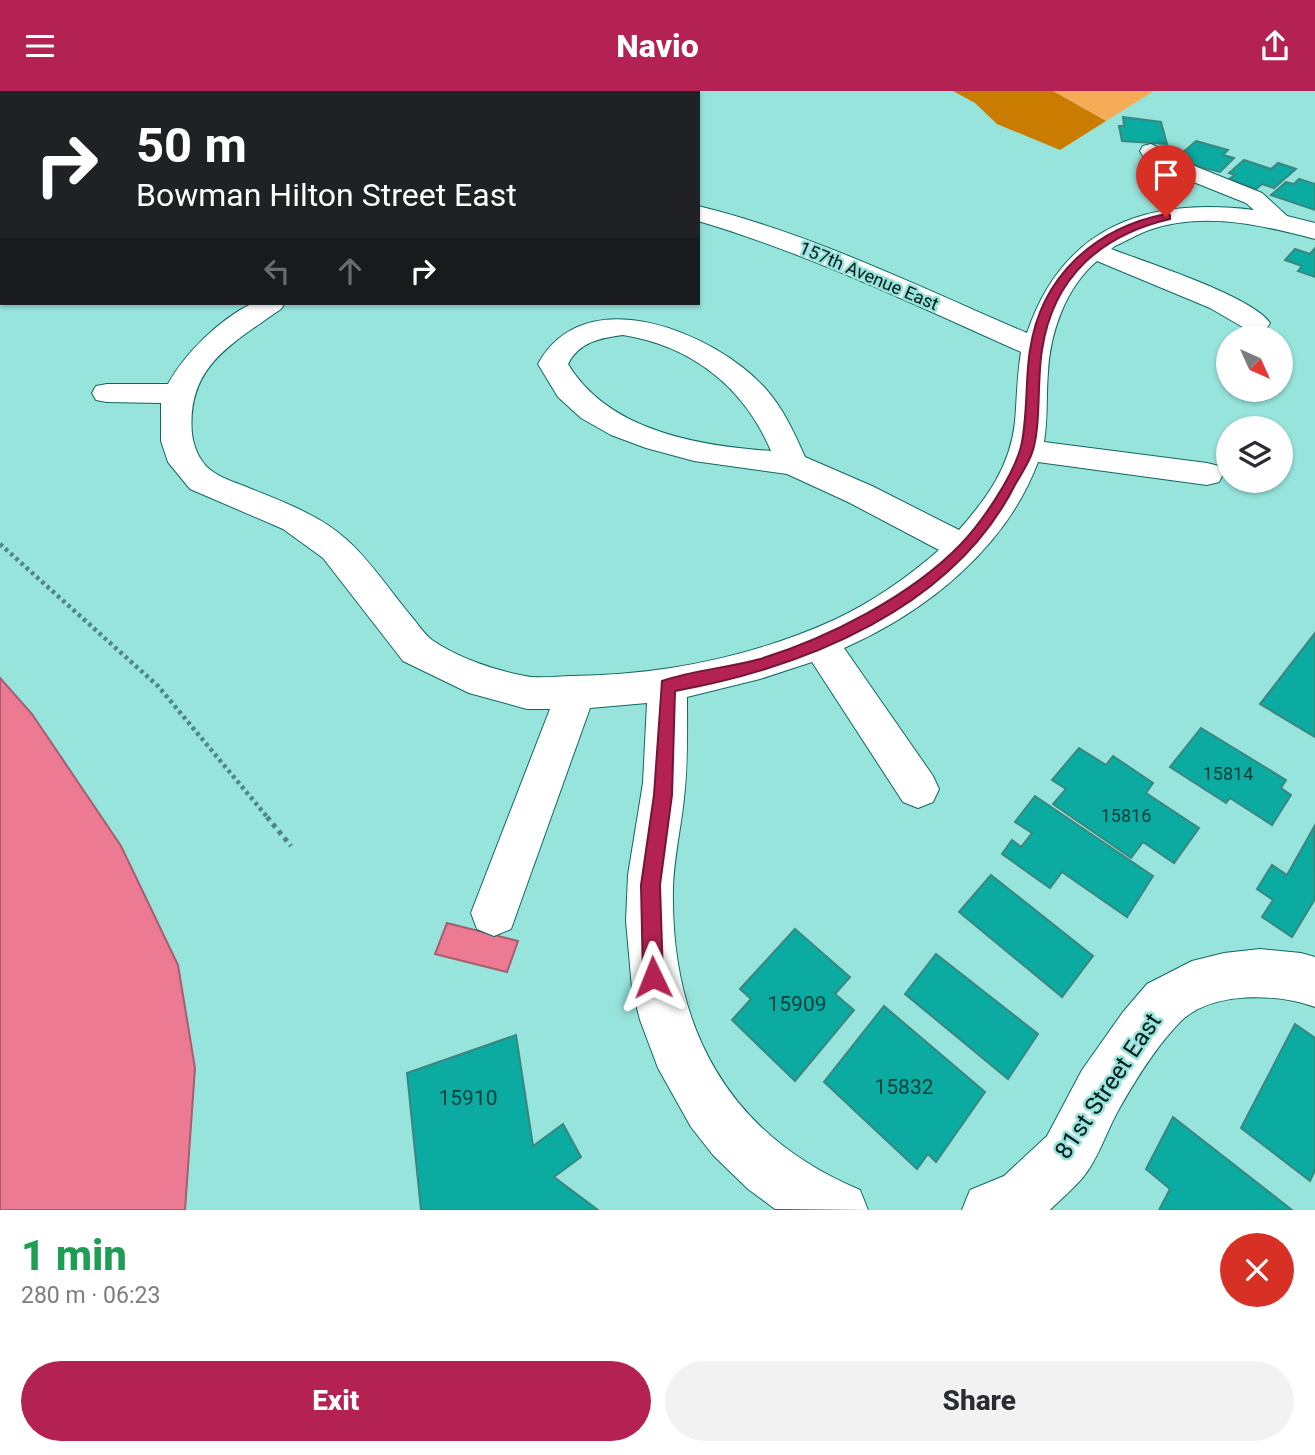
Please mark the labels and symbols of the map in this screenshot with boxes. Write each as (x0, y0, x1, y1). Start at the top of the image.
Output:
pin (1136, 145, 1196, 217)
street label: 157th Avenue East (796, 237, 942, 314)
north arrow (1216, 325, 1293, 403)
house number: 15814 (1203, 763, 1253, 784)
house number: 15816 (1101, 805, 1151, 826)
position arrow (616, 940, 690, 1014)
house number: 15909 (767, 992, 827, 1016)
street label: 81st Street East (1049, 1008, 1167, 1164)
house number: 15832 (874, 1075, 934, 1099)
house number: 15910 (438, 1086, 498, 1110)

